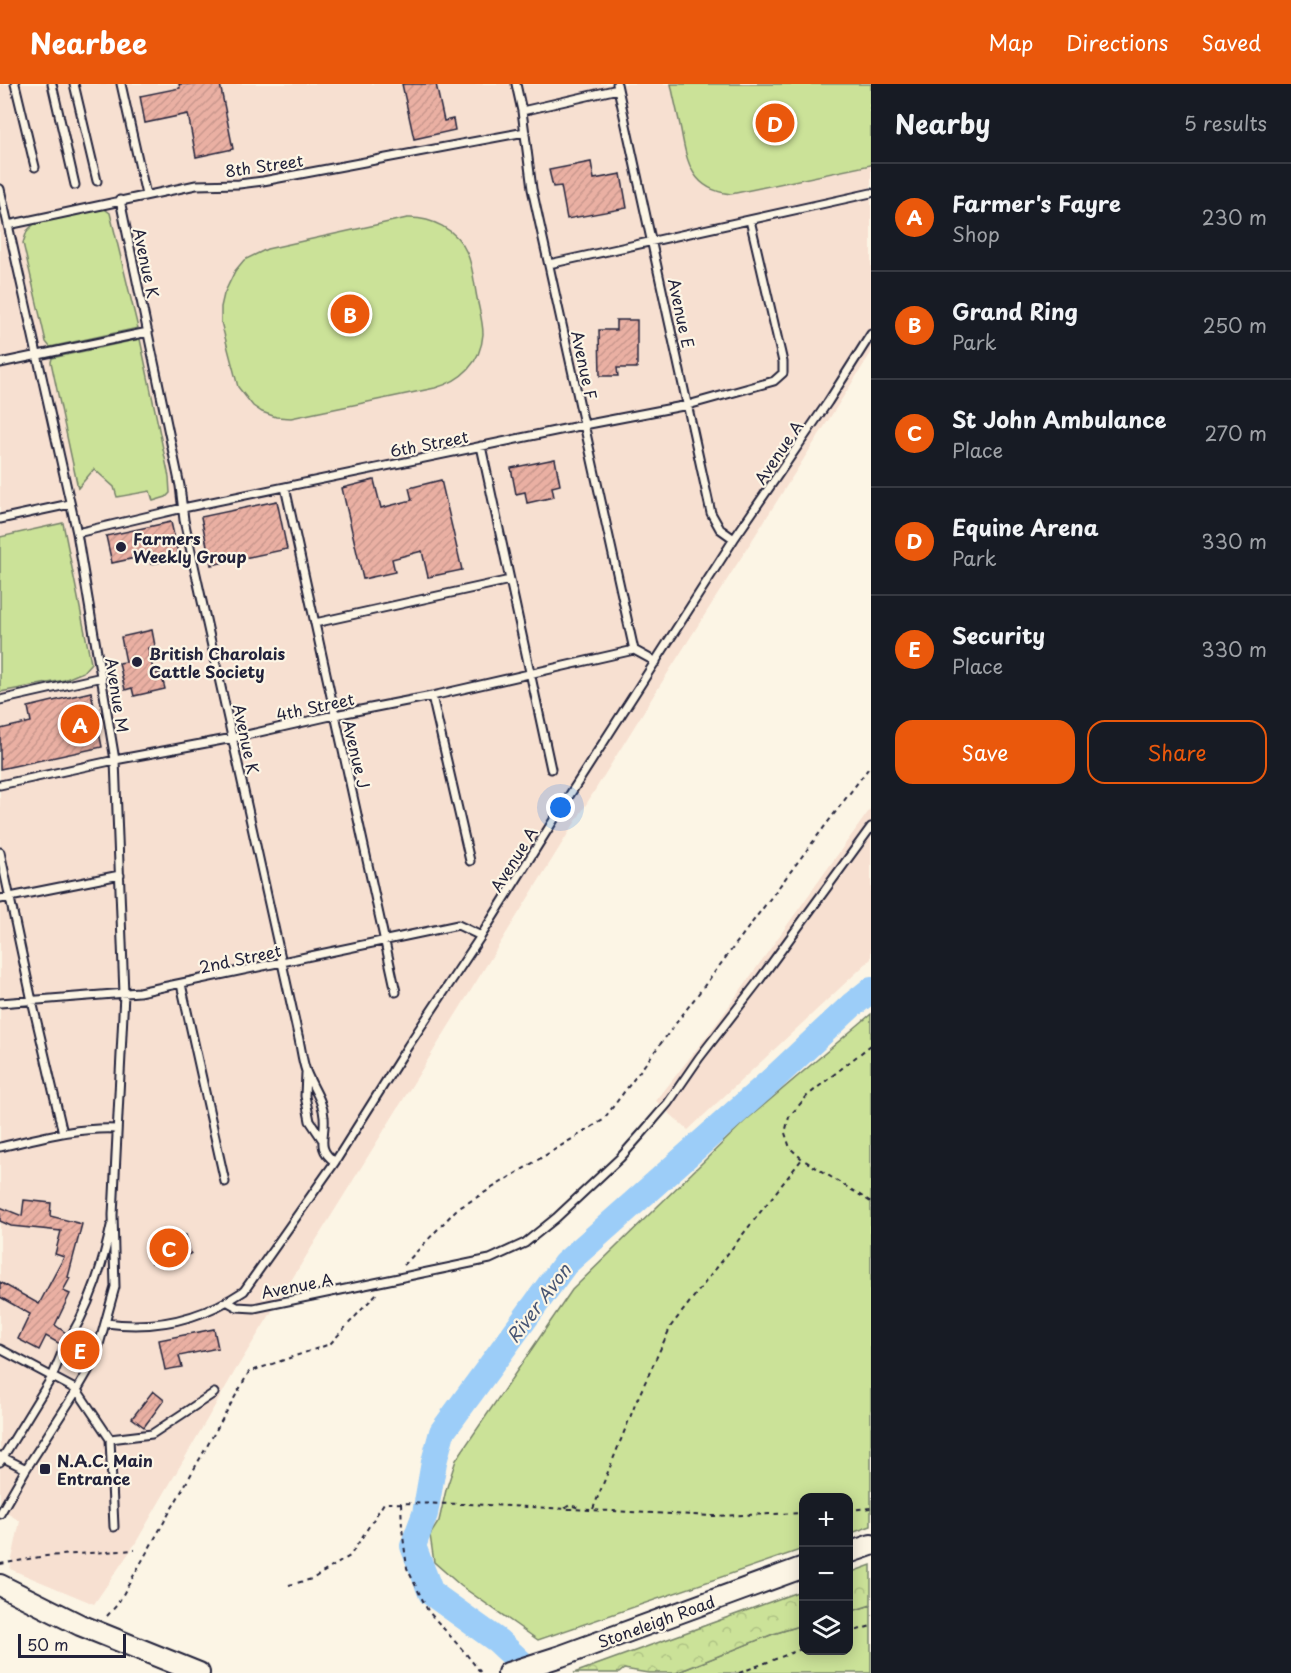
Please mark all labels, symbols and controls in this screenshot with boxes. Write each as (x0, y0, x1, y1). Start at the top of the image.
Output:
text: Nearbee (30, 21, 147, 64)
text: Map (988, 26, 1033, 58)
text: Directions (1066, 26, 1168, 58)
text: Saved (1201, 26, 1261, 58)
pin: D (756, 100, 794, 146)
text: Nearby (895, 104, 990, 143)
text: 5 results (1184, 108, 1267, 138)
street label: 8th Street (223, 148, 305, 182)
text: Farmer's Fayre (952, 186, 1121, 219)
text: A (907, 202, 922, 232)
text: 230 m (1202, 202, 1267, 232)
text: Shop (952, 219, 1000, 249)
street label: Avenue K (128, 226, 166, 300)
street label: Avenue E (663, 276, 701, 350)
pin: B (330, 292, 370, 336)
text: Grand Ring (952, 294, 1078, 327)
text: B (908, 310, 921, 340)
text: 250 m (1203, 310, 1267, 340)
text: Park (952, 327, 997, 357)
street label: Avenue F (566, 328, 604, 402)
text: St John Ambulance (952, 402, 1166, 435)
street label: Avenue A (748, 415, 808, 489)
text: C (907, 418, 922, 448)
text: 270 m (1204, 418, 1267, 448)
street label: 6th Street (388, 424, 471, 462)
text: Place (952, 435, 1003, 465)
text: Equine Arena (952, 510, 1099, 543)
place label: Farmers Weekly Group (133, 526, 246, 568)
text: D (907, 526, 922, 556)
text: 330 m (1201, 526, 1267, 556)
marker: Farmers Weekly Group (114, 540, 128, 554)
text: Park (952, 543, 997, 573)
text: Security (952, 618, 1045, 651)
text: E (908, 634, 921, 664)
text: 330 m (1201, 634, 1267, 664)
place label: British Charolais Cattle Society (149, 641, 286, 683)
text: Place (952, 651, 1003, 681)
marker: British Charolais Cattle Society (130, 655, 144, 669)
street label: Avenue M (100, 656, 136, 734)
street label: 4th Street (274, 686, 357, 726)
pin: A (60, 702, 100, 746)
street label: Avenue K (228, 702, 266, 776)
street label: Avenue J (337, 717, 377, 791)
button: Save (895, 720, 1075, 784)
button: Share (1087, 720, 1267, 784)
your location (546, 793, 575, 822)
street label: Avenue A (484, 822, 542, 896)
street label: 2nd Street (197, 938, 284, 978)
pin: C (150, 1226, 188, 1270)
water label: River Avon (499, 1257, 577, 1348)
street label: Avenue A (259, 1266, 335, 1304)
pin: E (60, 1328, 100, 1372)
place label: N.A.C. Main Entrance (57, 1448, 153, 1490)
marker: N.A.C. Main Entrance (38, 1462, 52, 1476)
map controls (799, 1493, 853, 1655)
button: + (799, 1493, 853, 1547)
button: − (799, 1547, 853, 1601)
street label: Stoneleigh Road (594, 1589, 718, 1653)
button: layers (799, 1601, 853, 1655)
scale bar (18, 1631, 126, 1658)
text: 50 m (27, 1632, 68, 1656)

